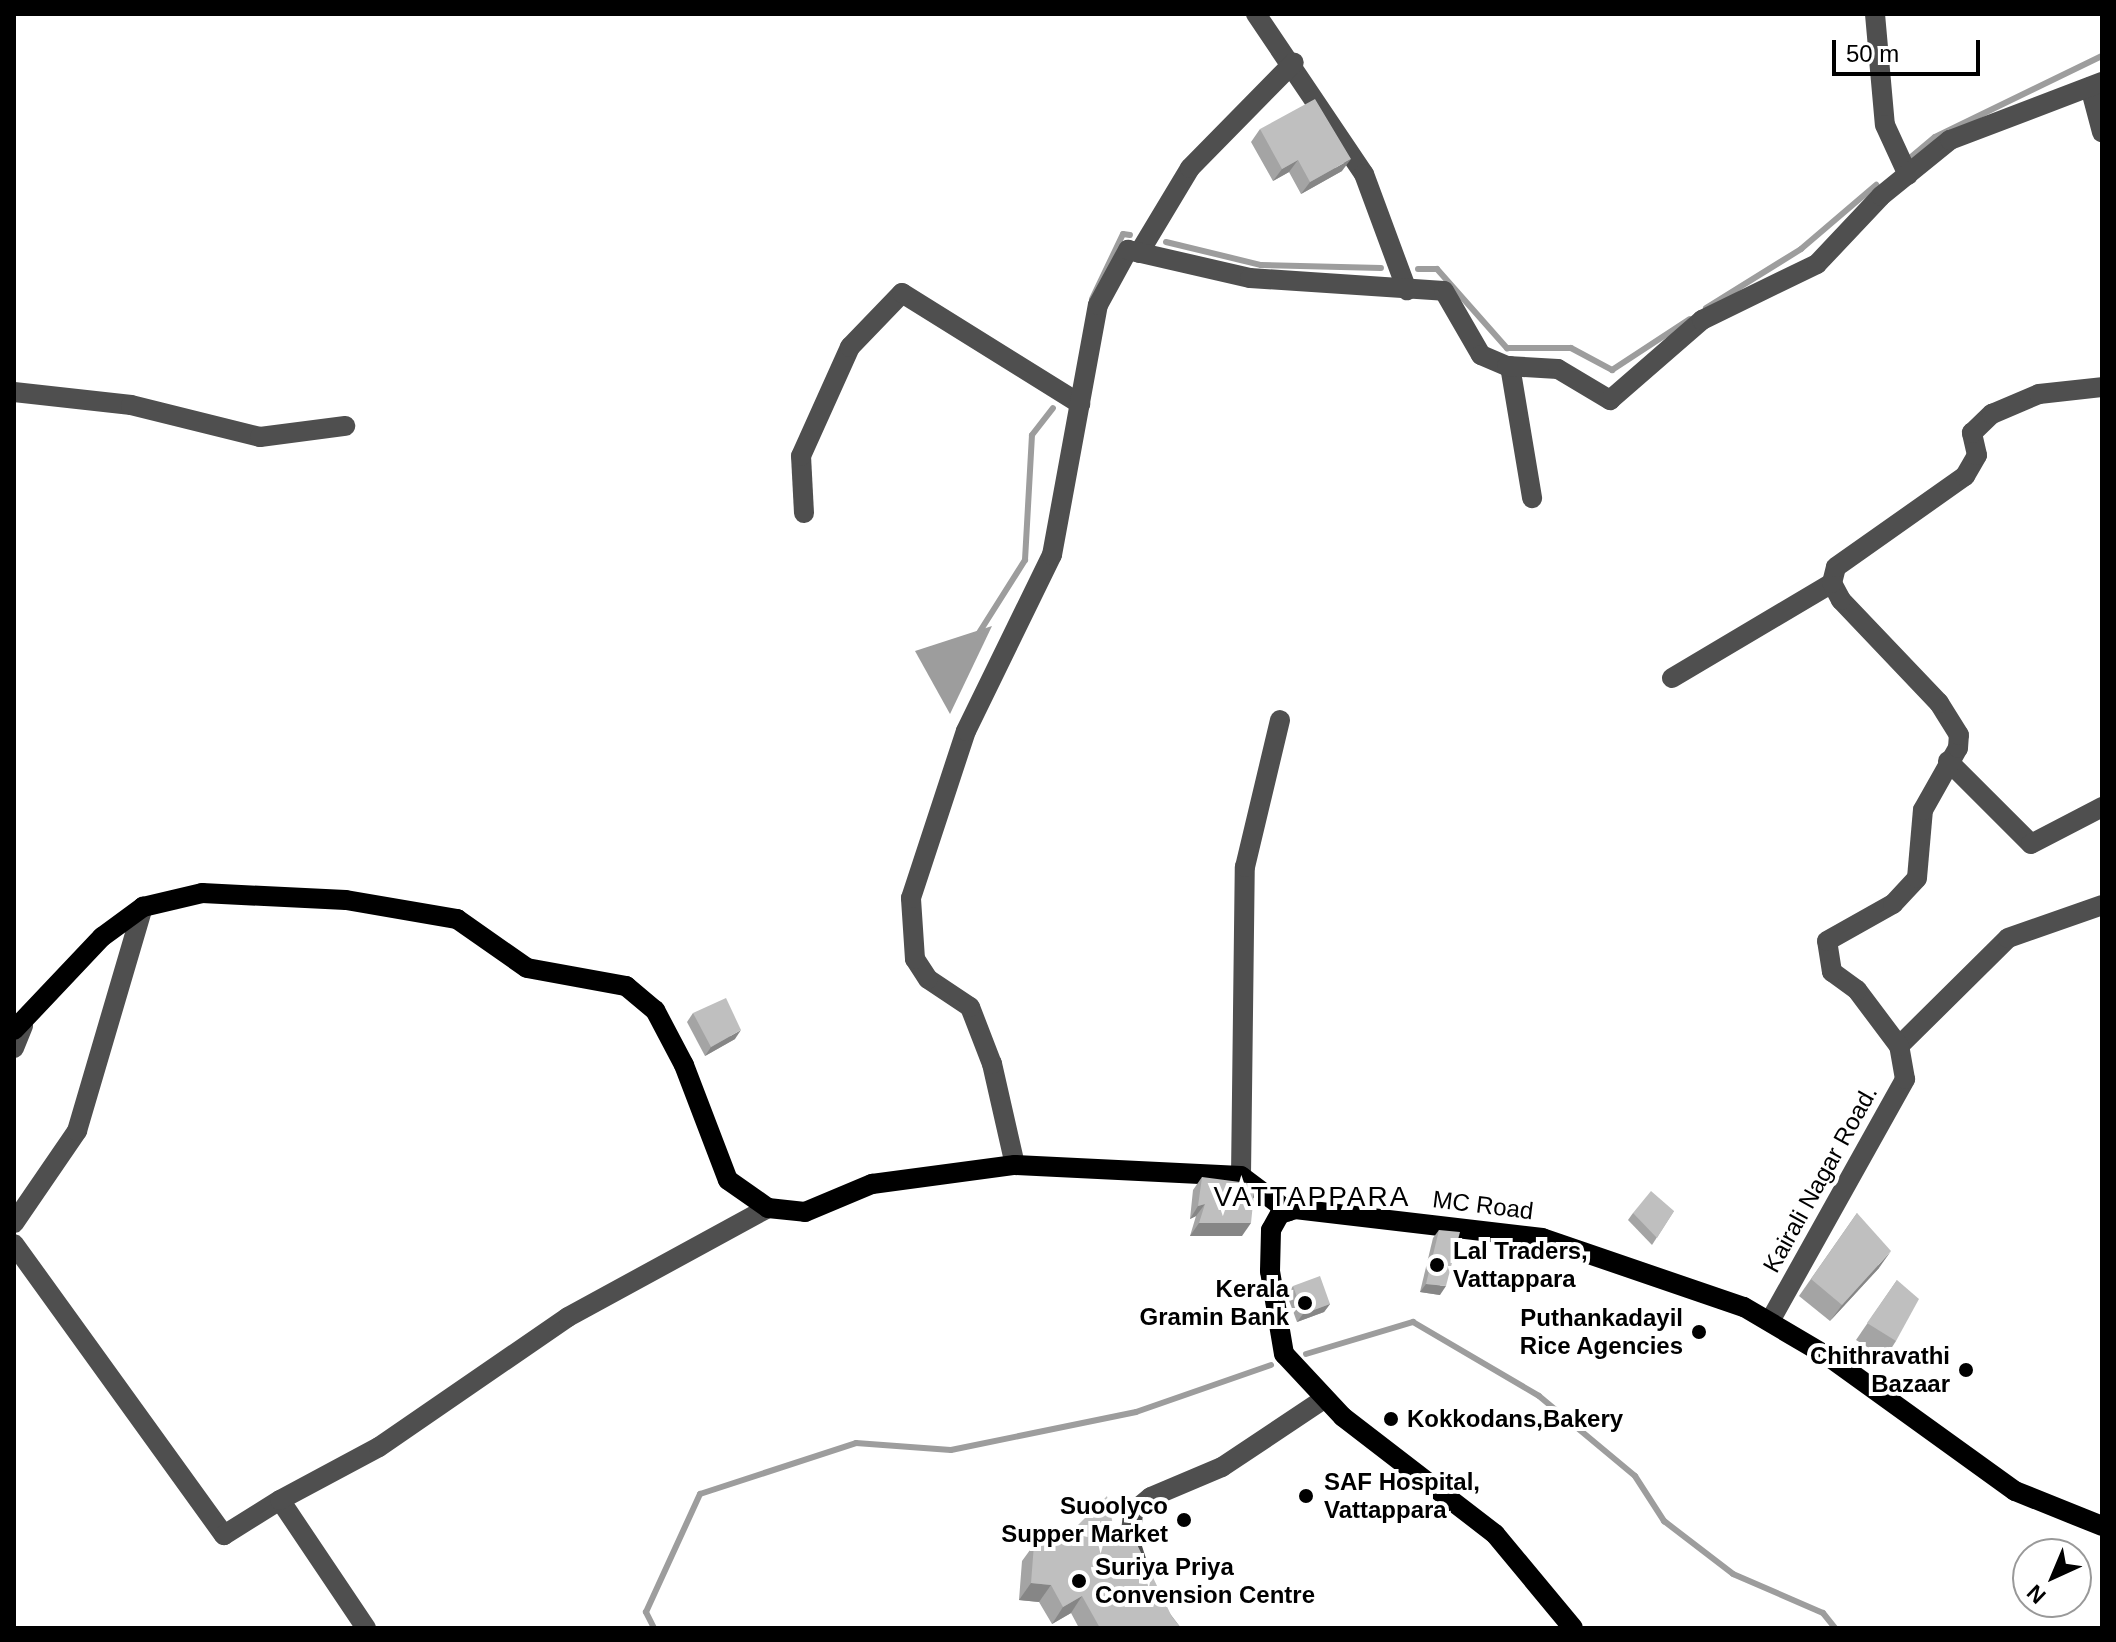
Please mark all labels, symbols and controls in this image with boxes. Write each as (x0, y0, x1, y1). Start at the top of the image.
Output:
scale bar (1836, 24, 1984, 74)
text: 50 m (1846, 40, 1899, 67)
street label: Kairali Nagar Road. (1757, 1080, 1883, 1278)
district label: VATTAPPARA (1214, 1180, 1410, 1214)
street label: MC Road (1431, 1185, 1535, 1225)
place label: Lal Traders, Vattappara (1453, 1237, 1588, 1293)
marker: Lal Traders, Vattappara (1428, 1256, 1446, 1274)
place label: Kerala Gramin Bank (1140, 1275, 1289, 1331)
marker: Kerala Gramin Bank (1296, 1294, 1314, 1312)
place label: Puthankadayil Rice Agencies (1519, 1304, 1683, 1360)
marker: Puthankadayil Rice Agencies (1690, 1323, 1708, 1341)
place label: Chithravathi Bazaar (1810, 1342, 1950, 1398)
marker: Chithravathi Bazaar (1957, 1361, 1975, 1379)
place label: Kokkodans,Bakery (1407, 1405, 1623, 1433)
marker: Kokkodans,Bakery (1382, 1410, 1400, 1428)
place label: SAF Hospital, Vattappara (1324, 1468, 1480, 1524)
marker: SAF Hospital, Vattappara (1295, 1485, 1317, 1507)
place label: Suoolyco Supper Market (1001, 1492, 1168, 1548)
marker: Suoolyco Supper Market (1175, 1511, 1193, 1529)
north arrow (2012, 1538, 2092, 1618)
place label: Suriya Priya Convension Centre (1095, 1553, 1315, 1609)
marker: Suriya Priya Convension Centre (1070, 1572, 1088, 1590)
text: N (2022, 1580, 2051, 1609)

